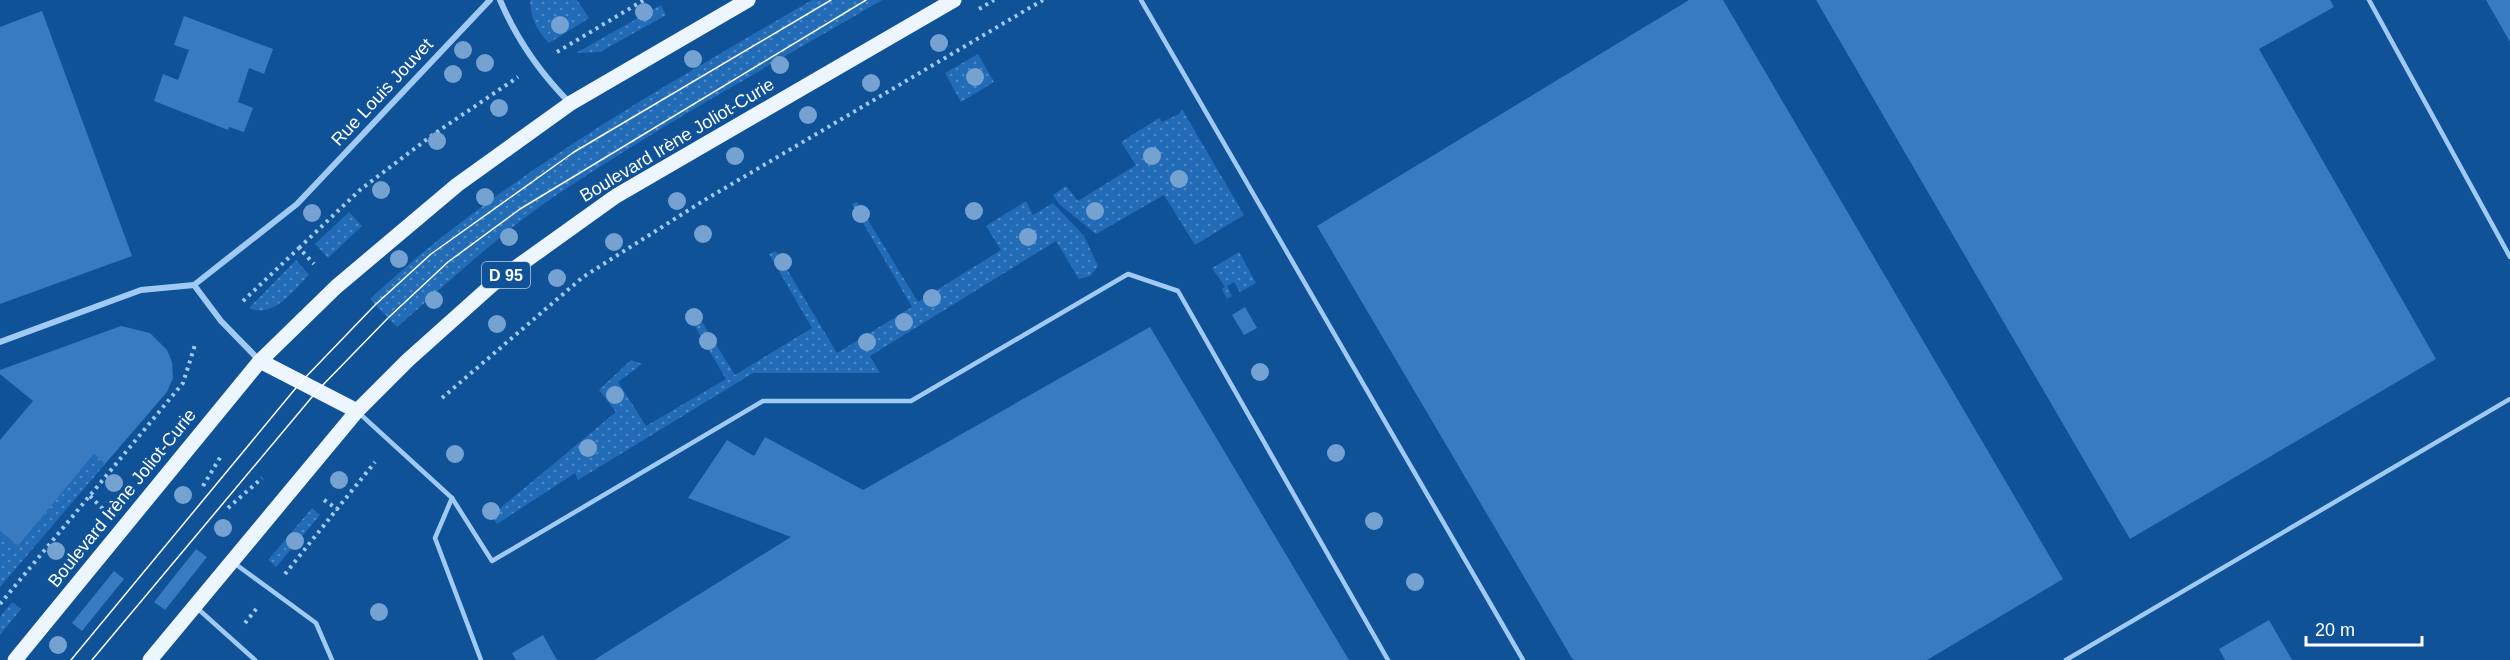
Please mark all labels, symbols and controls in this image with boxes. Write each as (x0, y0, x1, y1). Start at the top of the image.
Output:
street label: Rue Louis Jouvet (327, 34, 437, 150)
street label: Boulevard Irène Joliot-Curie (576, 74, 778, 206)
road number: D 95 (482, 262, 530, 288)
street label: Boulevard Irène Joliot-Curie (44, 405, 200, 591)
scale bar (2306, 609, 2422, 647)
text: 20 m (2315, 620, 2355, 640)

